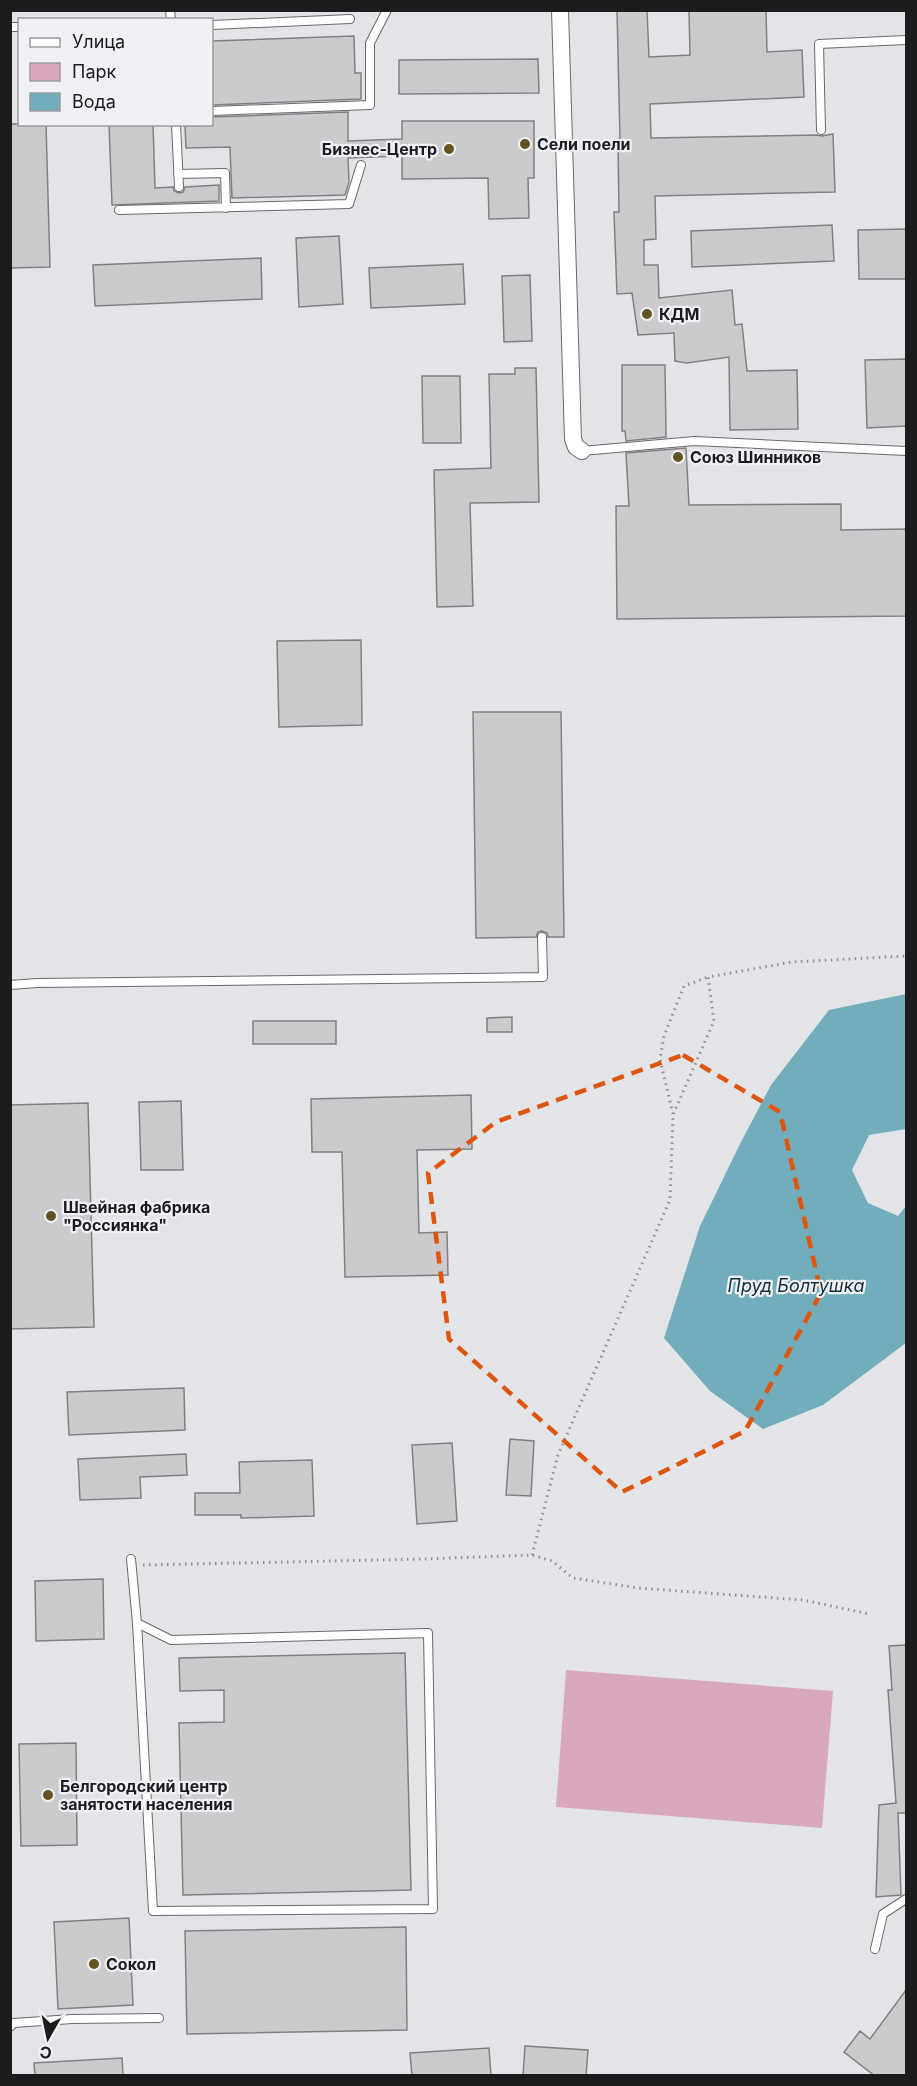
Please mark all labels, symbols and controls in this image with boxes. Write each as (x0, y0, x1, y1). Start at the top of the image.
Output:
legend (18, 18, 213, 126)
text: Улица (72, 31, 125, 52)
text: Парк (72, 61, 117, 82)
text: Вода (72, 91, 116, 112)
place label: Сели поели (537, 134, 631, 154)
marker: Сели поели (518, 137, 532, 151)
place label: Бизнес-Центр (322, 139, 437, 159)
marker: Бизнес-Центр (442, 142, 456, 156)
place label: КДМ (659, 304, 699, 324)
marker: КДМ (640, 307, 654, 321)
place label: Союз Шинников (690, 447, 821, 467)
marker: Союз Шинников (671, 450, 685, 464)
place label: Швейная фабрика "Россиянка" (63, 1197, 210, 1235)
marker: Швейная фабрика "Россиянка" (44, 1209, 58, 1223)
water label: Пруд Болтушка (728, 1275, 864, 1296)
place label: Белгородский центр занятости населения (60, 1776, 232, 1814)
marker: Белгородский центр занятости населения (41, 1788, 55, 1802)
place label: Сокол (106, 1954, 156, 1974)
marker: Сокол (87, 1957, 101, 1971)
north arrow (18, 2008, 78, 2068)
text: С (38, 2042, 53, 2064)

